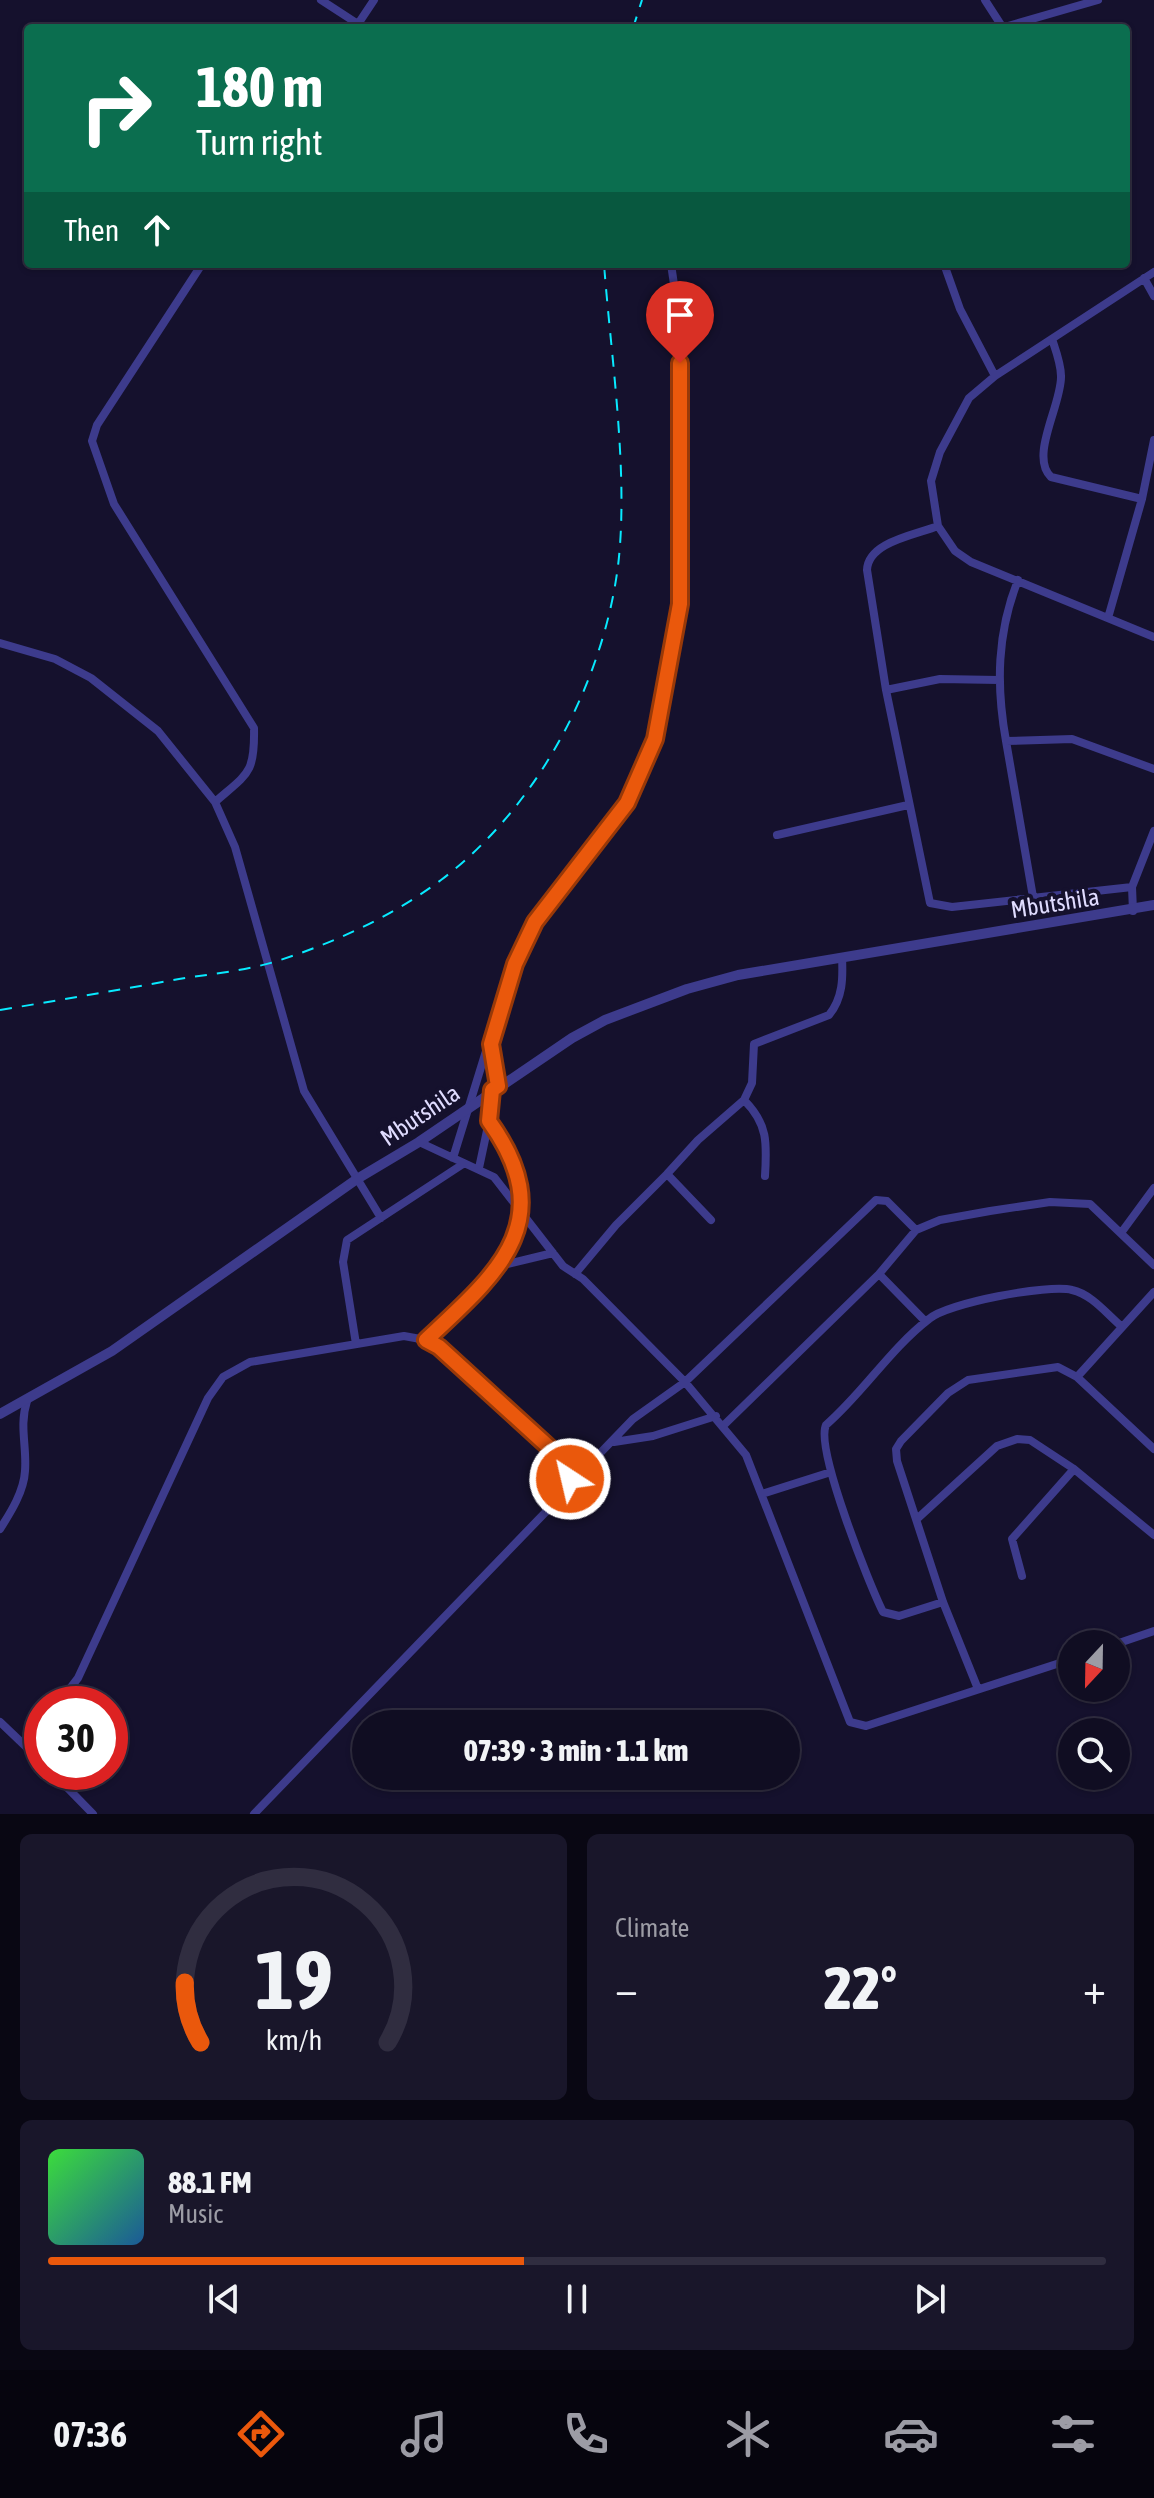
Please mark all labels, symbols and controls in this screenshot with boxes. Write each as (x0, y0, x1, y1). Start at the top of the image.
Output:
text: 180 m (196, 55, 323, 119)
icon: right (64, 56, 168, 160)
text: Turn right (196, 121, 323, 163)
icon: ahead (135, 208, 179, 252)
text: Then (64, 213, 119, 247)
pin (646, 281, 714, 363)
icon: arrive (658, 293, 702, 337)
street label: Mbutshila (1009, 883, 1101, 923)
street label: Mbutshila (376, 1079, 464, 1151)
position arrow (528, 1437, 612, 1521)
north arrow (1058, 1630, 1130, 1702)
map controls (1058, 1630, 1130, 1790)
speed limit sign: 30 (24, 1686, 128, 1790)
button: search (1058, 1718, 1130, 1790)
text: 07:39 · 3 min · 1.1 km (464, 1733, 688, 1767)
text: Climate (615, 1913, 689, 1943)
text: 19 (254, 1931, 333, 2027)
text: 22° (824, 1953, 897, 2022)
text: − (615, 1963, 638, 2013)
text: + (1083, 1963, 1106, 2013)
text: km/h (265, 2023, 322, 2056)
text: 88.1 FM (168, 2165, 252, 2199)
text: Music (168, 2199, 223, 2229)
icon: previous (202, 2277, 246, 2321)
icon: pause (555, 2277, 599, 2321)
icon: next (908, 2277, 952, 2321)
icon: directions (233, 2406, 289, 2462)
icon: music (396, 2406, 452, 2462)
icon: phone (558, 2406, 614, 2462)
icon: climate (720, 2406, 776, 2462)
icon: car (883, 2406, 939, 2462)
icon: filters (1045, 2406, 1101, 2462)
text: 07:36 (53, 2413, 127, 2455)

